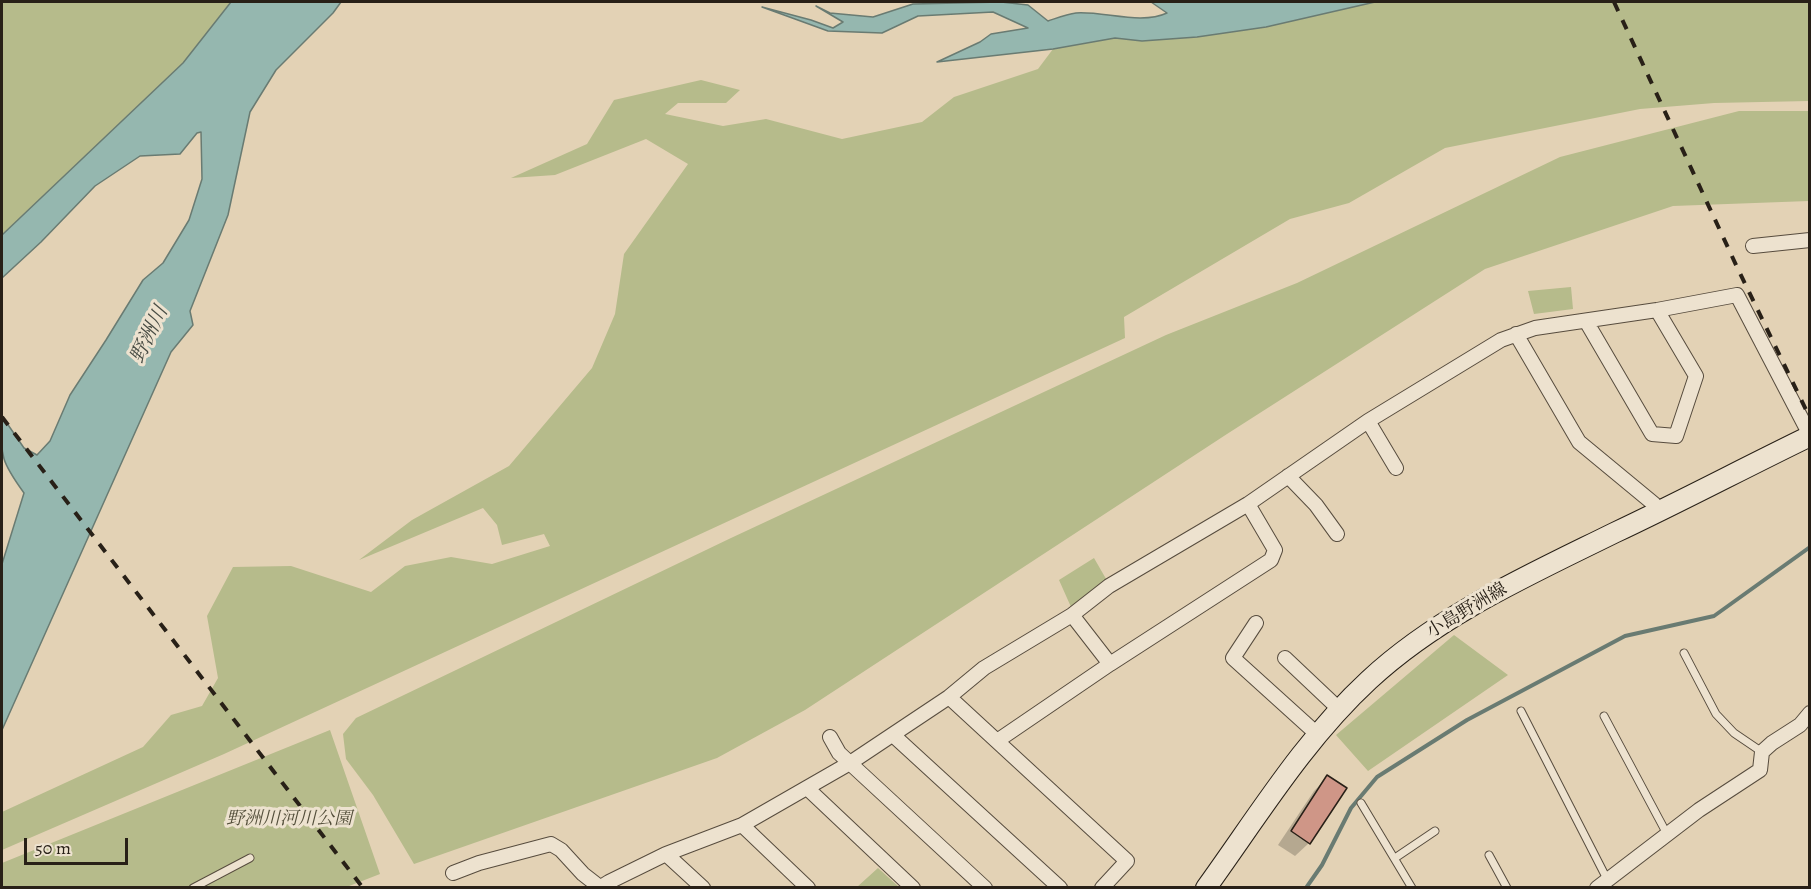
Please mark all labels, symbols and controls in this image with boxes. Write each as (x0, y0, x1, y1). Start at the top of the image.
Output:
water label: 野洲川 (126, 303, 174, 367)
street label: 小島野洲線 (1423, 579, 1511, 643)
park label: 野洲川河川公園 (226, 809, 352, 831)
scale bar (27, 826, 130, 864)
text: 50 m (35, 836, 71, 860)

